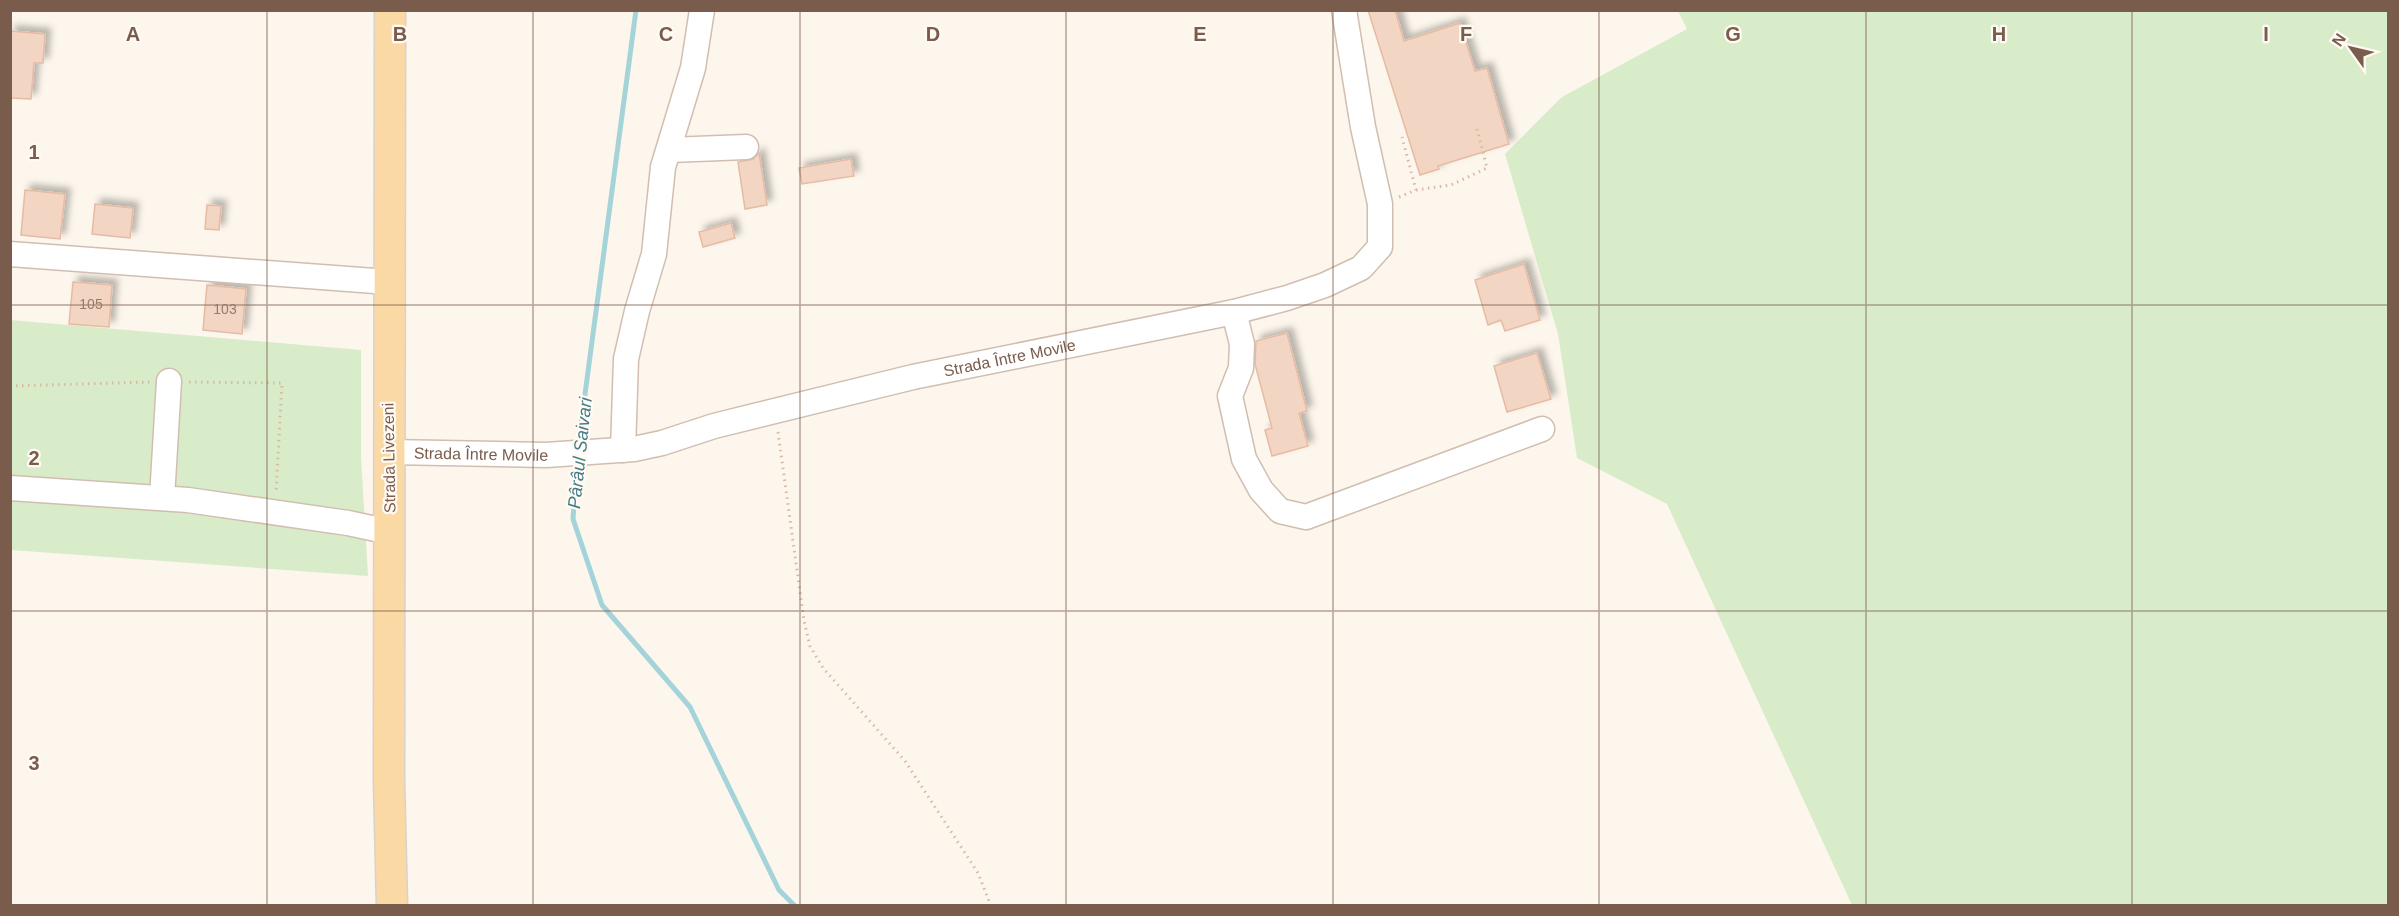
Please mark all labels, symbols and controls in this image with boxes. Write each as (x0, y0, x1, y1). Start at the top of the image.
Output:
north arrow (2321, 18, 2381, 78)
text: A (126, 23, 140, 45)
text: B (393, 23, 407, 45)
text: C (659, 23, 673, 45)
text: D (926, 23, 940, 45)
text: E (1193, 23, 1207, 45)
text: F (1460, 23, 1472, 45)
text: G (1725, 23, 1741, 45)
text: H (1992, 23, 2006, 45)
text: I (2263, 23, 2269, 45)
text: N (2329, 30, 2349, 49)
text: 1 (28, 141, 40, 163)
house number: 105 (79, 296, 103, 312)
house number: 103 (213, 301, 237, 317)
street label: Strada Între Movile (942, 336, 1077, 379)
water label: Pârâul Saivari (564, 395, 596, 510)
street label: Strada Livezeni (380, 403, 398, 513)
street label: Strada Între Movile (414, 444, 548, 464)
text: 2 (28, 447, 40, 469)
text: 3 (28, 752, 40, 774)

